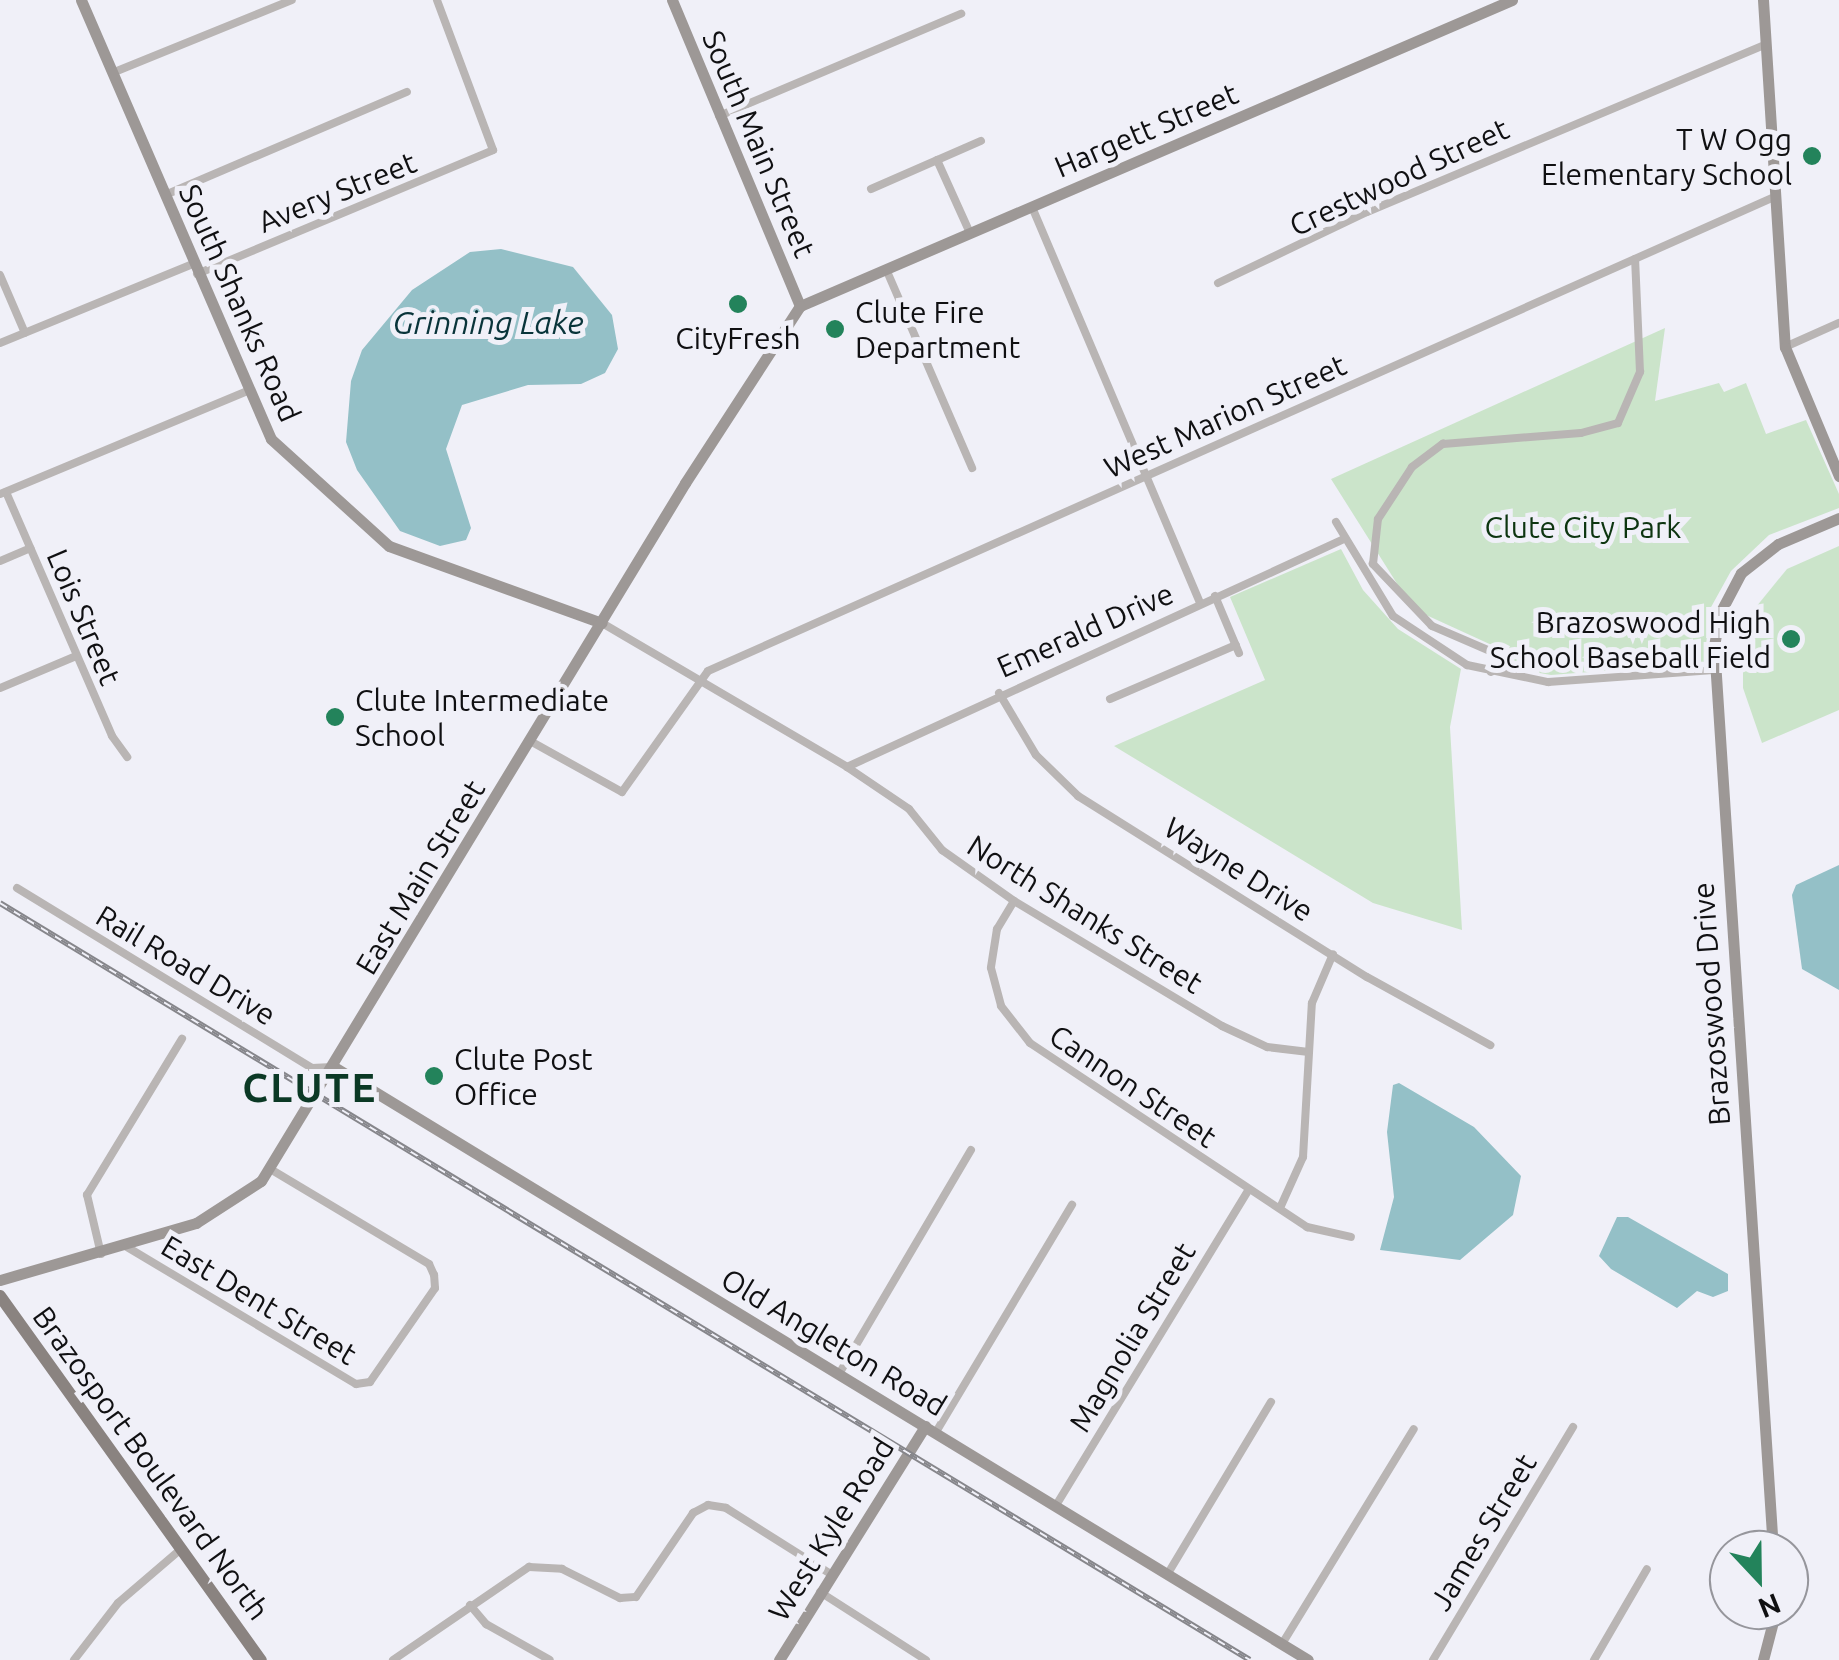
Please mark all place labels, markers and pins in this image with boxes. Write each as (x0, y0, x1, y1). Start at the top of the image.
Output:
place label: T W Ogg Elementary School (1541, 121, 1792, 192)
marker: T W Ogg Elementary School (1801, 145, 1823, 167)
marker: CityFresh (727, 293, 749, 315)
place label: Clute Fire Department (855, 294, 1020, 364)
marker: Clute Fire Department (824, 318, 846, 340)
place label: CityFresh (675, 320, 801, 356)
place label: Brazoswood High School Baseball Field (1490, 604, 1771, 674)
marker: Brazoswood High School Baseball Field (1780, 628, 1802, 650)
place label: Clute Intermediate School (355, 682, 609, 752)
marker: Clute Intermediate School (324, 706, 346, 728)
place label: Clute Post Office (454, 1041, 593, 1112)
marker: Clute Post Office (423, 1065, 445, 1087)

